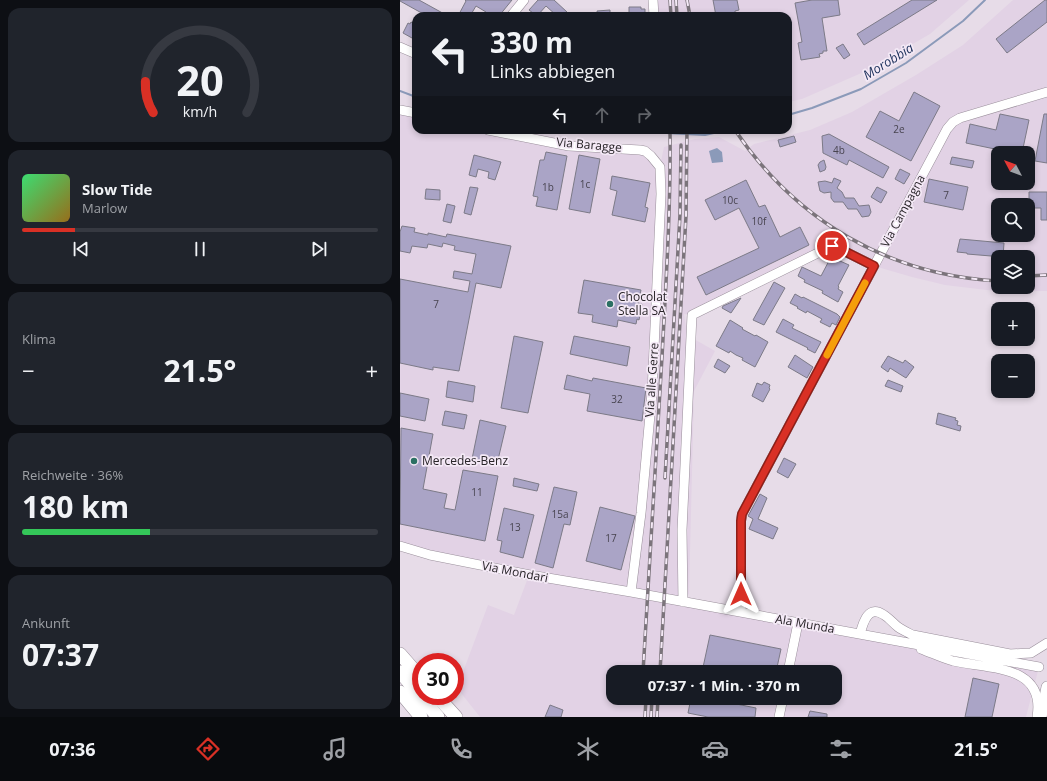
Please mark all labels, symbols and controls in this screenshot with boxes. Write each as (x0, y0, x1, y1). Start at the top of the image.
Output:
text: 330 m (490, 23, 573, 61)
icon: left (424, 28, 476, 80)
water label: Morobbia (859, 38, 917, 84)
text: 20 (176, 52, 224, 108)
text: Links abbiegen (490, 59, 615, 83)
text: km/h (183, 101, 217, 120)
icon: left (549, 104, 571, 126)
icon: ahead (591, 104, 613, 126)
icon: right (633, 104, 655, 126)
house number: 2e (893, 122, 905, 136)
street label: Via Baragge (556, 133, 623, 156)
house number: 4b (833, 143, 845, 157)
north arrow (991, 146, 1035, 190)
map controls (991, 146, 1035, 398)
street label: Via Campagna (876, 172, 929, 250)
house number: 1c (580, 177, 590, 191)
text: Slow Tide (82, 179, 152, 199)
house number: 1b (542, 180, 554, 194)
house number: 7 (943, 188, 949, 202)
house number: 10c (722, 193, 738, 207)
button: search (991, 198, 1035, 242)
text: Marlow (82, 199, 127, 217)
house number: 10f (752, 214, 767, 228)
pin (815, 229, 849, 263)
icon: arrive (821, 235, 843, 257)
icon: previous (70, 238, 92, 260)
icon: pause (189, 238, 211, 260)
icon: next (308, 238, 330, 260)
button: layers (991, 250, 1035, 294)
place label: Chocolat Stella SA (618, 288, 667, 319)
house number: 7 (433, 297, 439, 311)
marker: Chocolat Stella SA (605, 299, 615, 309)
button: + (991, 302, 1035, 346)
text: Klima (22, 330, 56, 348)
street label: Via alle Gerre (640, 342, 663, 418)
text: 21.5° (164, 350, 236, 391)
button: − (991, 354, 1035, 398)
text: − (22, 355, 35, 385)
text: + (365, 355, 378, 385)
house number: 32 (611, 392, 623, 406)
place label: Mercedes-Benz (422, 452, 508, 469)
marker: Mercedes-Benz (409, 456, 419, 466)
text: Reichweite · 36% (22, 466, 123, 484)
house number: 11 (471, 485, 483, 499)
text: 180 km (22, 486, 129, 527)
house number: 15a (552, 507, 569, 521)
house number: 13 (509, 520, 521, 534)
house number: 17 (605, 531, 617, 545)
street label: Via Mondari (480, 557, 550, 586)
position arrow (720, 573, 762, 615)
street label: Ala Munda (774, 610, 836, 637)
text: Ankunft (22, 614, 70, 632)
text: 07:37 (22, 634, 99, 675)
speed limit sign: 30 (412, 653, 464, 705)
text: 07:37 · 1 Min. · 370 m (648, 675, 800, 695)
icon: directions (194, 735, 222, 763)
icon: music (321, 735, 349, 763)
icon: phone (447, 735, 475, 763)
icon: climate (574, 735, 602, 763)
icon: car (701, 735, 729, 763)
icon: filters (827, 735, 855, 763)
text: 07:36 (49, 737, 96, 761)
text: 21.5° (954, 737, 998, 761)

